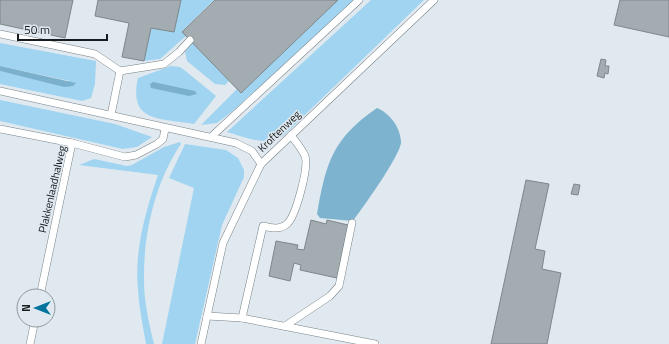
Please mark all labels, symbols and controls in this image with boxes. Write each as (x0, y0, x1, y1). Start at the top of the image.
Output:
scale bar (18, 16, 107, 42)
text: 50 m (24, 20, 50, 39)
street label: Kroftenweg (254, 106, 304, 156)
street label: Plakkenlaadhalweg (34, 143, 70, 234)
north arrow (16, 288, 56, 328)
text: N (18, 304, 34, 312)

